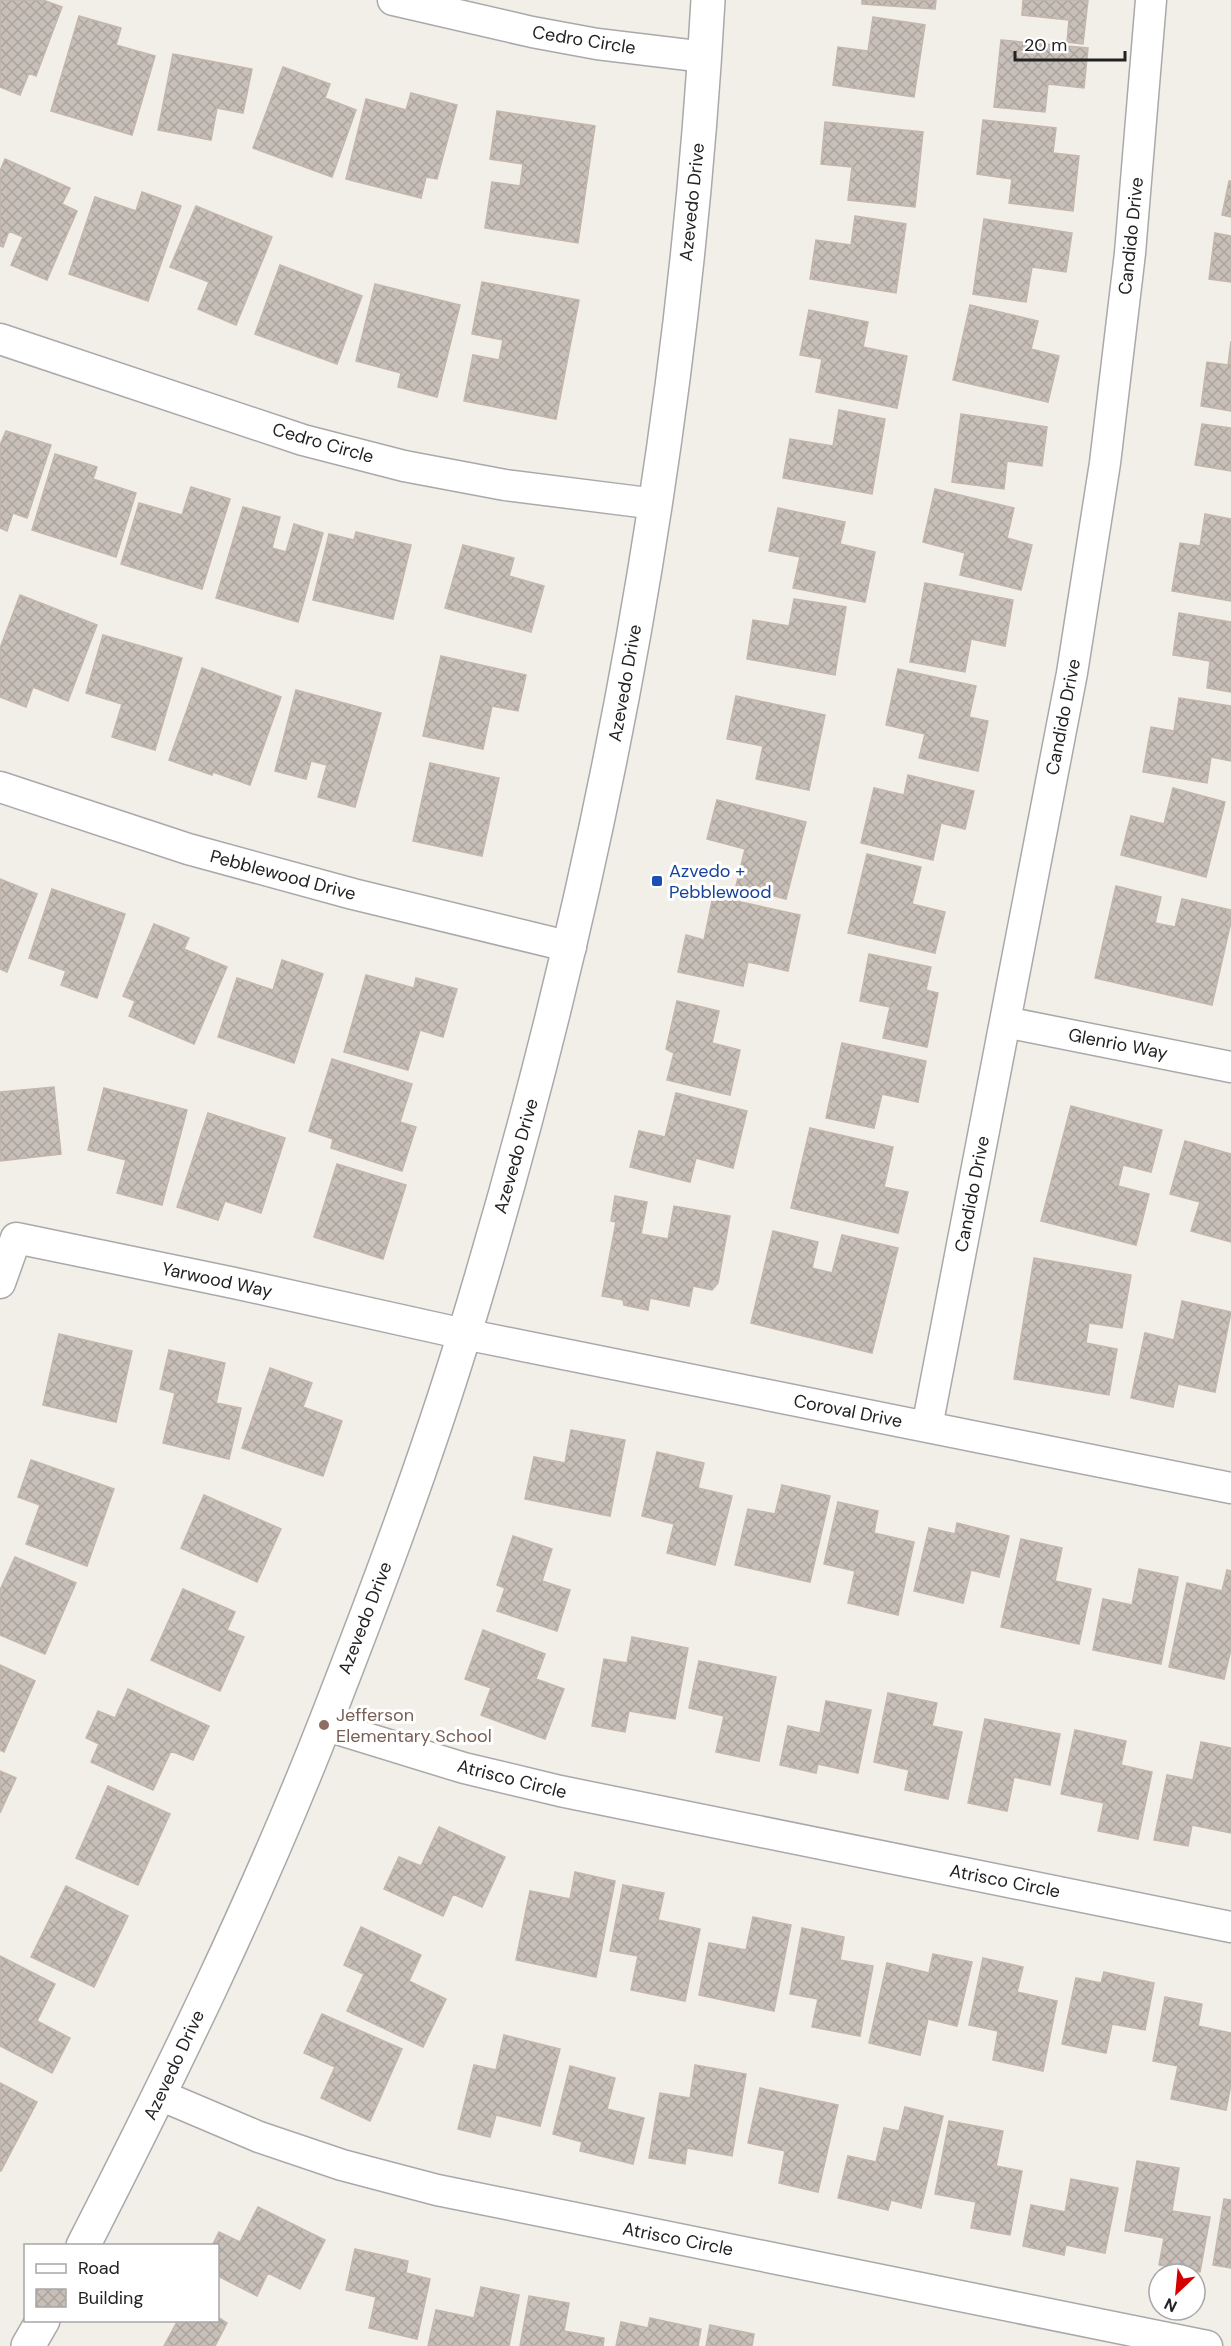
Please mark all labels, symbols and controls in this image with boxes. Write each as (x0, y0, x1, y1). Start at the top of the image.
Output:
street label: Cedro Circle (531, 20, 637, 60)
scale bar (1015, 24, 1124, 62)
text: 20 m (1024, 33, 1067, 57)
street label: Azevedo Drive (674, 142, 710, 262)
street label: Candido Drive (1113, 176, 1149, 296)
street label: Cedro Circle (270, 417, 376, 469)
street label: Azevedo Drive (603, 622, 647, 744)
street label: Candido Drive (1040, 657, 1086, 777)
street label: Pebblewood Drive (207, 844, 359, 906)
place label: Azvedo + Pebblewood (669, 859, 772, 904)
marker: Azvedo + Pebblewood (650, 874, 664, 888)
street label: Glenrio Way (1066, 1023, 1170, 1065)
street label: Azevedo Drive (488, 1096, 544, 1216)
street label: Candido Drive (949, 1134, 995, 1254)
street label: Yarwood Way (159, 1257, 275, 1303)
street label: Coroval Drive (792, 1389, 904, 1433)
street label: Azevedo Drive (333, 1558, 397, 1678)
place label: Jefferson Elementary School (336, 1703, 492, 1748)
marker: Jefferson Elementary School (317, 1718, 331, 1732)
street label: Atrisco Circle (455, 1754, 569, 1804)
street label: Atrisco Circle (948, 1859, 1062, 1903)
street label: Azevedo Drive (138, 2006, 210, 2124)
street label: Atrisco Circle (621, 2217, 735, 2261)
legend (24, 2244, 219, 2322)
text: Road (78, 2256, 120, 2280)
north arrow (1147, 2262, 1207, 2322)
text: Building (78, 2286, 143, 2310)
text: N (1161, 2293, 1180, 2317)

